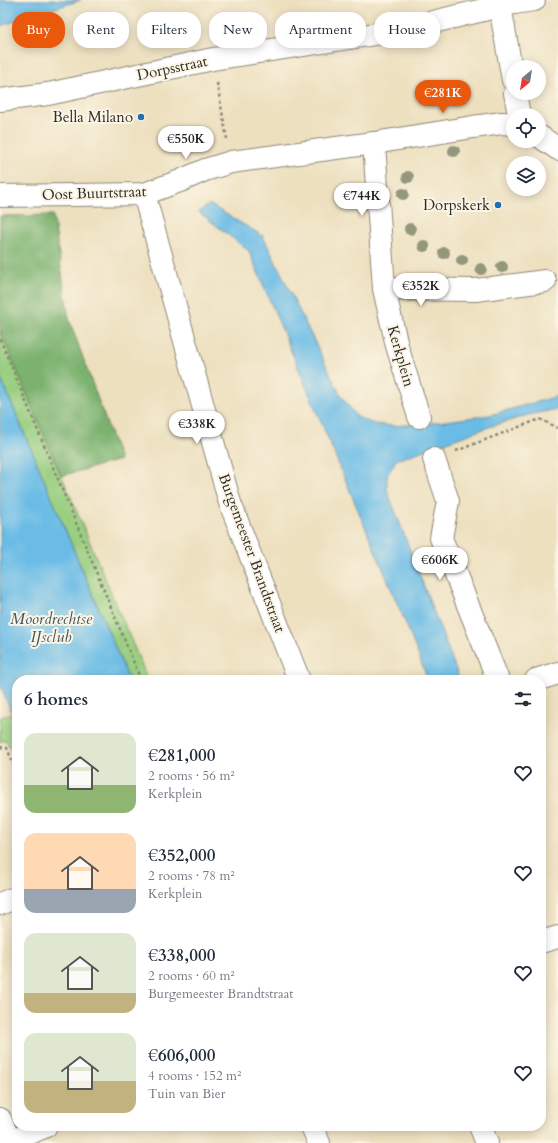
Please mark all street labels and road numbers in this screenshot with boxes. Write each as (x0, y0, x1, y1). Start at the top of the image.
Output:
street label: Dorpsstraat (135, 51, 209, 85)
street label: Oost Buurtstraat (41, 181, 147, 205)
street label: Kerkplein (383, 323, 419, 389)
street label: Burgemeester Brandtstraat (214, 471, 290, 636)

